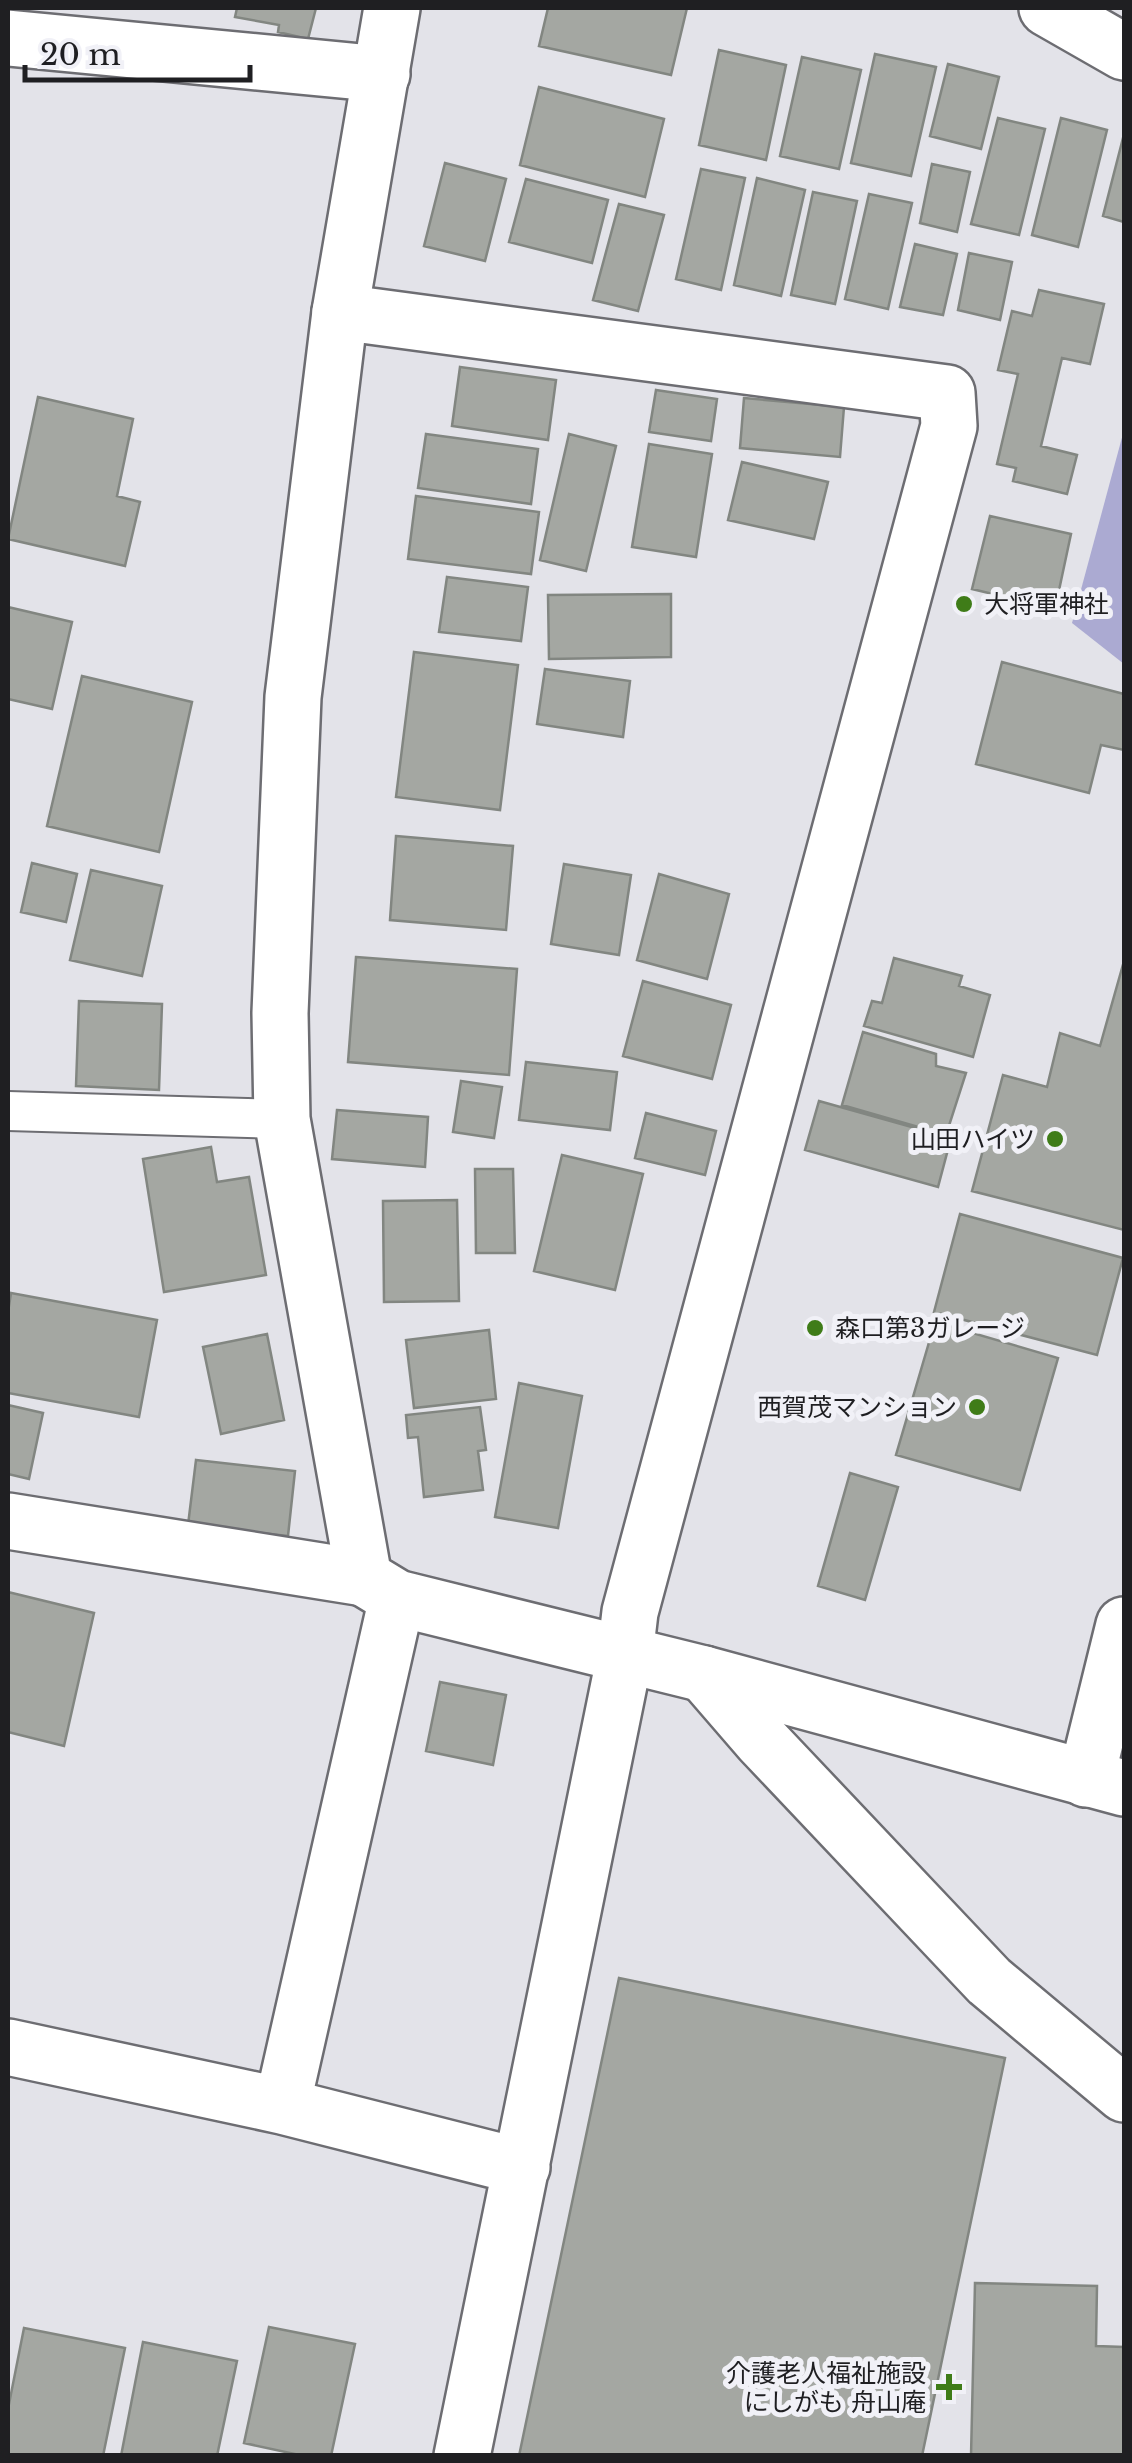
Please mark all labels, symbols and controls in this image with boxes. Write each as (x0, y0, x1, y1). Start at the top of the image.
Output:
scale bar (25, 20, 250, 82)
text: 20 m (40, 36, 121, 73)
place label: 大将軍神社 (984, 589, 1109, 620)
marker: 大将軍神社 (953, 593, 975, 615)
place label: 山田ハイツ (910, 1124, 1035, 1155)
marker: 山田ハイツ (1044, 1128, 1066, 1150)
place label: 森口第3ガレージ (835, 1313, 1025, 1344)
marker: 森口第3ガレージ (804, 1317, 826, 1339)
place label: 西賀茂マンション (757, 1392, 957, 1423)
marker: 西賀茂マンション (966, 1396, 988, 1418)
place label: 介護老人福祉施設 にしがも 舟山庵 (726, 2358, 926, 2418)
marker: 介護老人福祉施設 にしがも 舟山庵 (936, 2374, 962, 2400)

